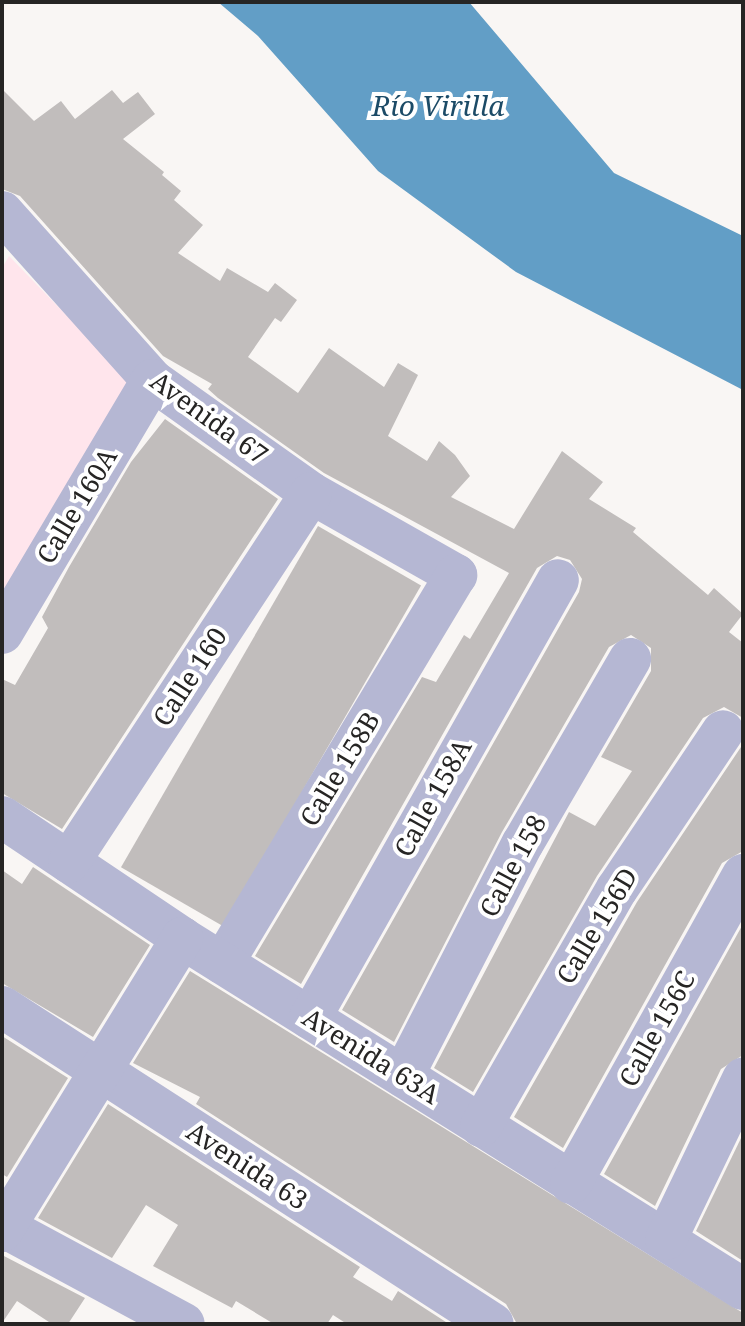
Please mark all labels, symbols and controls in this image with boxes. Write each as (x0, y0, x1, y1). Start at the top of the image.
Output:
water label: Río Virilla (372, 88, 504, 122)
street label: Avenida 67 (144, 365, 274, 471)
street label: Calle 160A (30, 443, 124, 569)
street label: Calle 160 (147, 622, 233, 732)
street label: Calle 158B (294, 706, 386, 832)
street label: Calle 158A (388, 734, 478, 862)
street label: Calle 158 (473, 810, 553, 922)
street label: Calle 156D (550, 862, 644, 990)
street label: Calle 156C (613, 966, 701, 1092)
street label: Avenida 63A (297, 1002, 445, 1110)
street label: Avenida 63 (181, 1116, 313, 1216)

